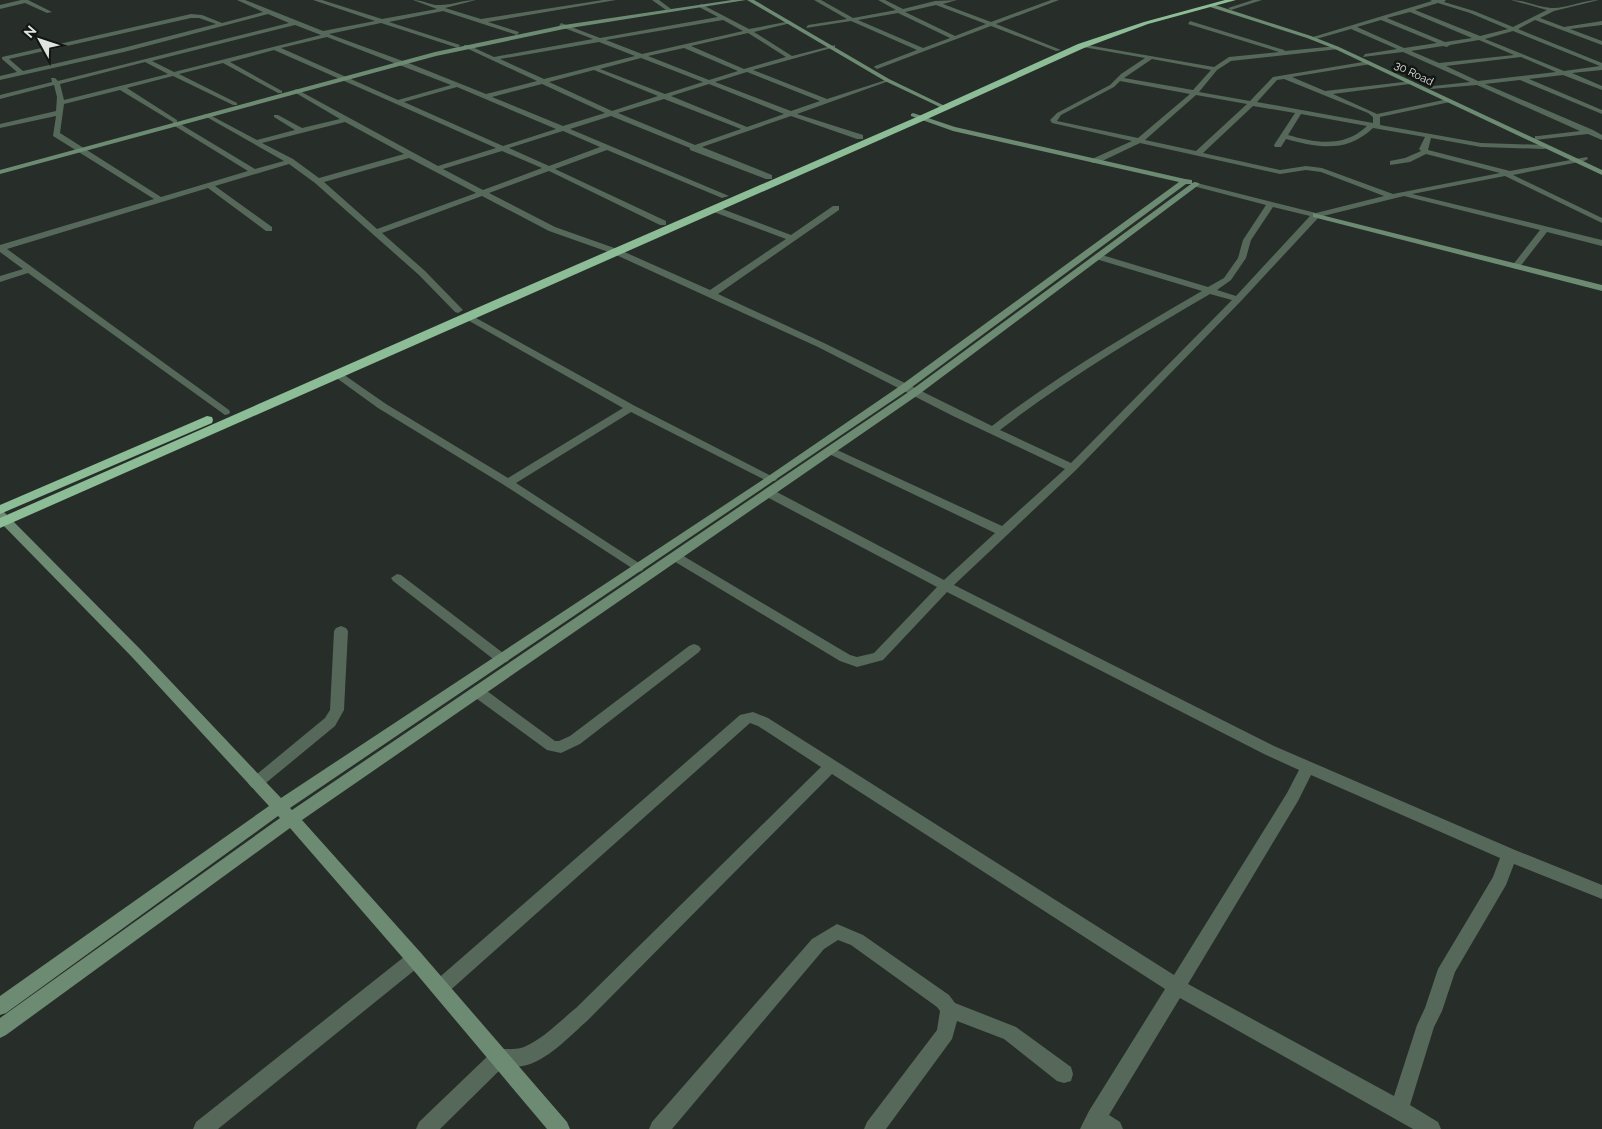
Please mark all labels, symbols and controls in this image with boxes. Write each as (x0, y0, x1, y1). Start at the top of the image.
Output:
north arrow (15, 15, 65, 65)
text: N (20, 22, 40, 41)
street label: 30 Road (1392, 58, 1436, 89)

